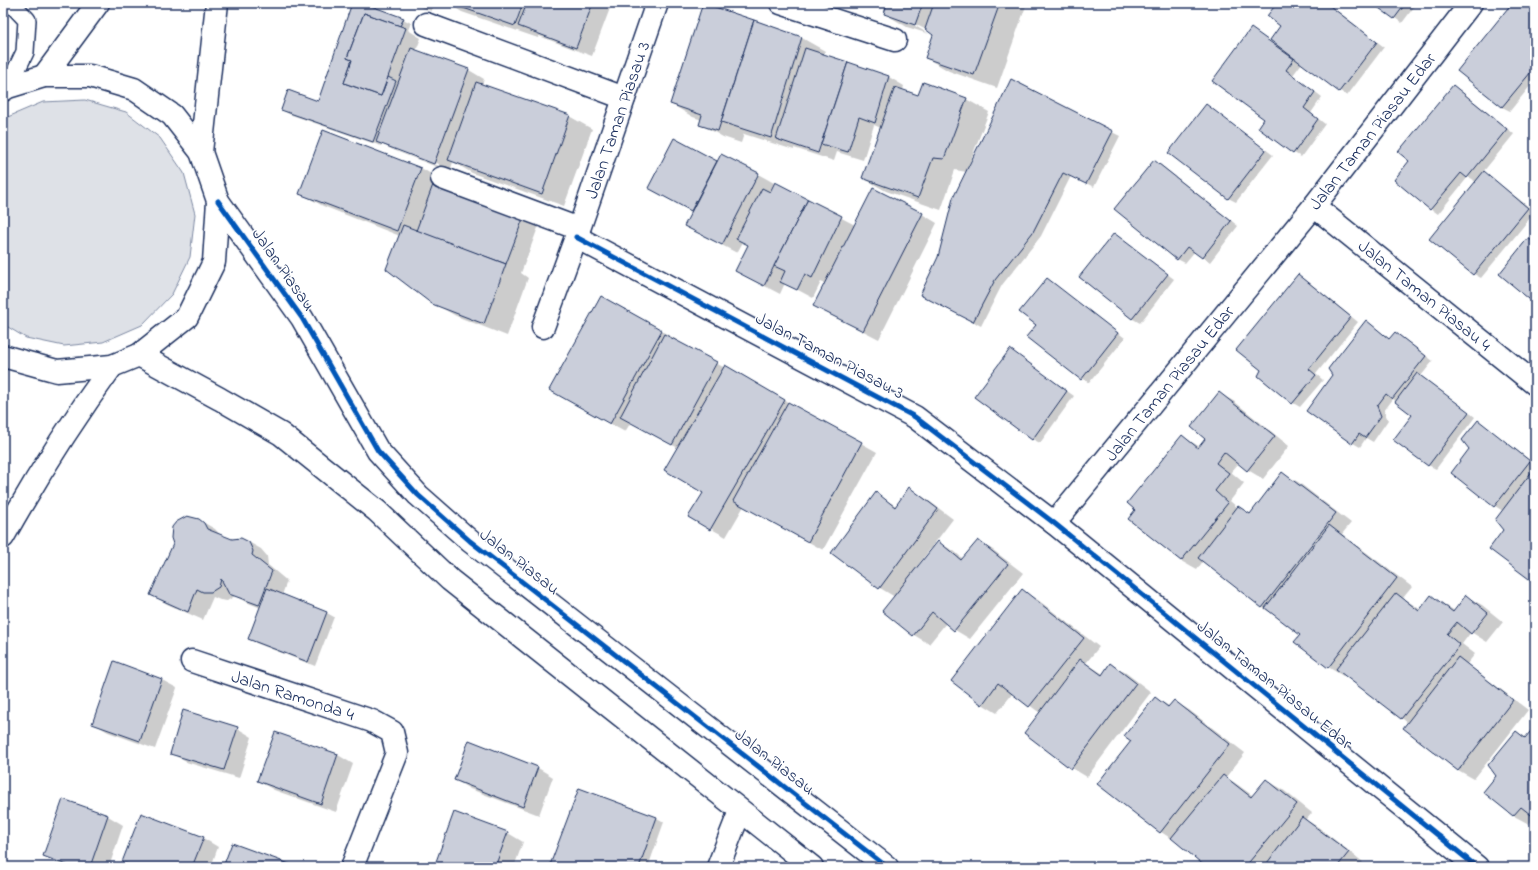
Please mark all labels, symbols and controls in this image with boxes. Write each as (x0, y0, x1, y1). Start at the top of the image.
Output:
street label: Jalan Taman Piasau 3 (580, 38, 658, 203)
street label: Jalan Taman Piasau Edar (1304, 47, 1444, 217)
street label: Jalan Piasau (244, 223, 321, 317)
street label: Jalan Taman Piasau 4 (1351, 235, 1497, 359)
street label: Jalan Taman Piasau Edar (1099, 300, 1242, 468)
street label: Jalan Taman Piasau 3 (750, 307, 908, 407)
street label: Jalan Piasau (473, 523, 565, 602)
street label: Jalan Taman Piasau Edar (1190, 614, 1358, 757)
street label: Jalan Ramonda 4 (227, 665, 358, 729)
street label: Jalan Piasau (728, 723, 820, 802)

